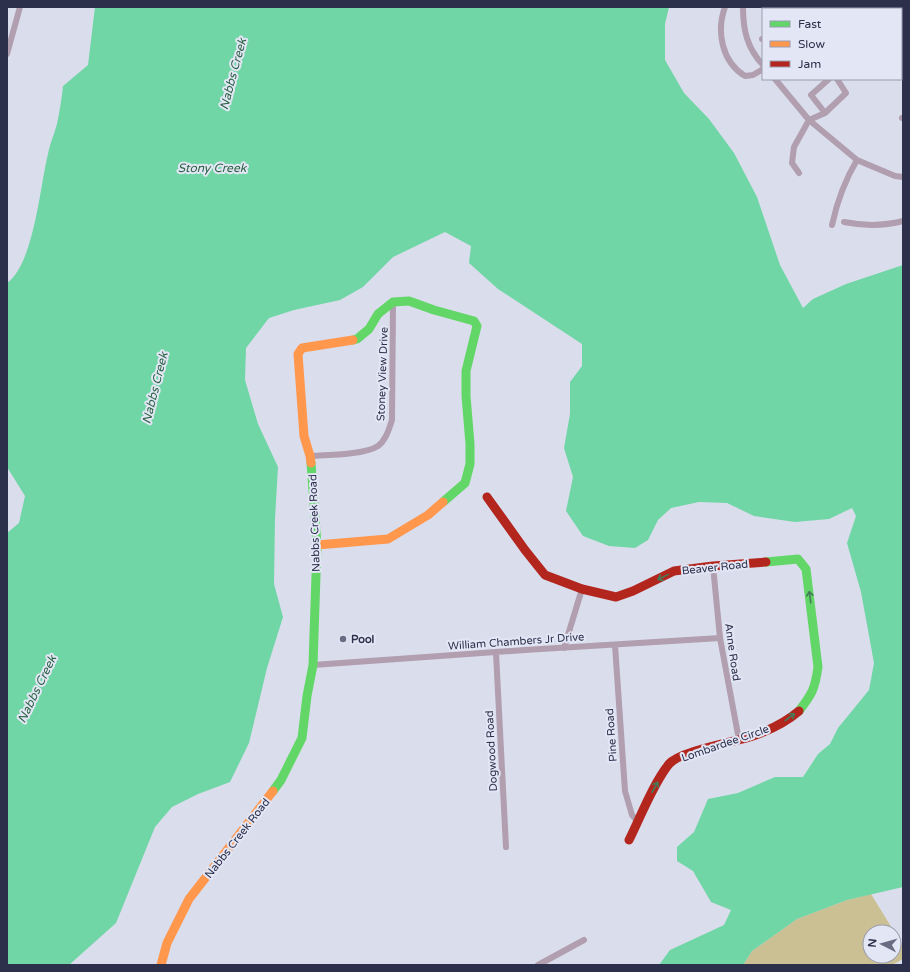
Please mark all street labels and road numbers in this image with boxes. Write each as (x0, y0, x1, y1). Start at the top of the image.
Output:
street label: Stoney View Drive (374, 327, 391, 421)
street label: Nabbs Creek Road (306, 474, 323, 572)
street label: Beaver Road (681, 558, 749, 577)
street label: Anne Road (722, 622, 743, 682)
street label: William Chambers Jr Drive (447, 630, 585, 653)
street label: Pine Road (603, 708, 620, 762)
street label: Dogwood Road (483, 710, 500, 792)
street label: Lombardee Circle (680, 722, 771, 765)
street label: Nabbs Creek Road (202, 796, 273, 881)

